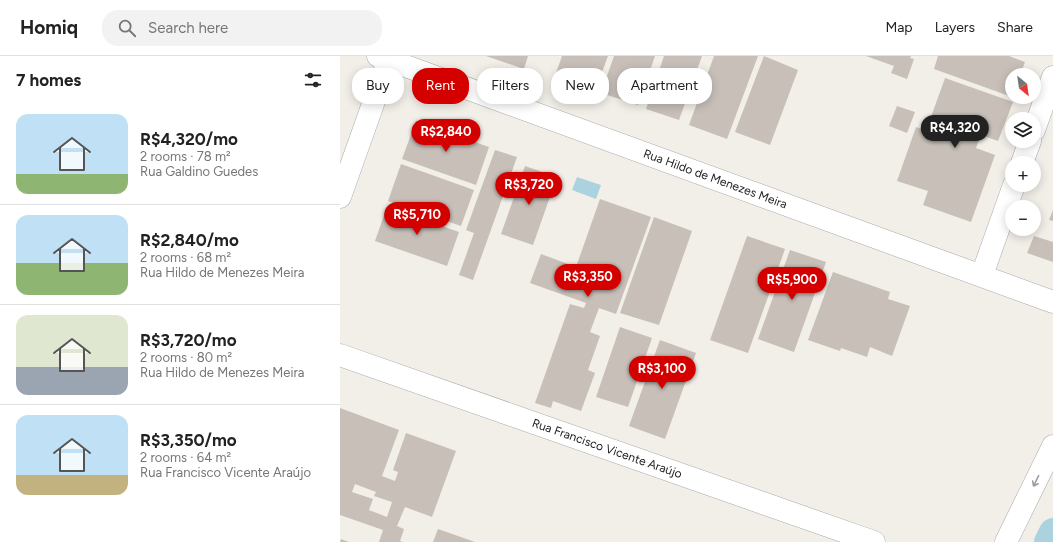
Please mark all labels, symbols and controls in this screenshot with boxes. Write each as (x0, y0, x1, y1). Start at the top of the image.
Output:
search box (102, 10, 382, 46)
text: Homiq (20, 16, 78, 39)
icon: search (116, 17, 138, 39)
text: Search here (148, 19, 228, 37)
text: Map (885, 19, 913, 36)
text: Layers (935, 19, 975, 36)
text: Share (997, 19, 1033, 36)
chip: Buy (352, 68, 404, 104)
chip: Rent (412, 68, 469, 104)
chip: Filters (477, 68, 543, 104)
chip: New (551, 68, 609, 104)
chip: Apartment (617, 68, 712, 104)
north arrow (1005, 68, 1041, 104)
map controls (1005, 68, 1041, 236)
icon: filters (302, 69, 324, 91)
text: 7 homes (16, 70, 81, 90)
button: layers (1005, 112, 1041, 148)
pin: R$4,320 (918, 115, 992, 149)
pin: R$2,840 (409, 119, 483, 153)
text: R$4,320 (930, 120, 980, 135)
text: R$2,840 (420, 124, 472, 139)
text: R$4,320/mo (140, 129, 238, 149)
icon: home (48, 130, 96, 178)
street label: Rua Hildo de Menezes Meira (641, 146, 789, 212)
text: 2 rooms · 78 m² (140, 149, 231, 164)
button: + (1005, 156, 1041, 192)
text: Rua Galdino Guedes (140, 164, 258, 179)
pin: R$3,720 (492, 172, 566, 206)
text: R$3,720 (504, 177, 554, 192)
button: − (1005, 200, 1041, 236)
pin: R$5,710 (380, 202, 454, 236)
text: R$5,710 (393, 207, 441, 222)
text: R$2,840/mo (140, 230, 239, 250)
icon: home (48, 231, 96, 279)
text: 2 rooms · 68 m² (140, 250, 231, 265)
pin: R$3,350 (551, 264, 625, 298)
text: Rua Hildo de Menezes Meira (140, 265, 305, 280)
pin: R$5,900 (755, 267, 829, 301)
text: R$3,350 (563, 269, 613, 284)
text: R$5,900 (767, 272, 817, 287)
text: R$3,720/mo (140, 330, 237, 350)
icon: home (48, 331, 96, 379)
text: 2 rooms · 80 m² (140, 350, 232, 365)
pin: R$3,100 (625, 356, 699, 390)
text: R$3,100 (638, 361, 686, 376)
text: Rua Hildo de Menezes Meira (140, 365, 305, 380)
street label: Rua Francisco Vicente Araújo (530, 416, 684, 481)
text: R$3,350/mo (140, 430, 237, 450)
icon: home (48, 431, 96, 479)
text: 2 rooms · 64 m² (140, 450, 231, 465)
text: Rua Francisco Vicente Araújo (140, 465, 311, 480)
one-way arrow (1032, 475, 1039, 487)

